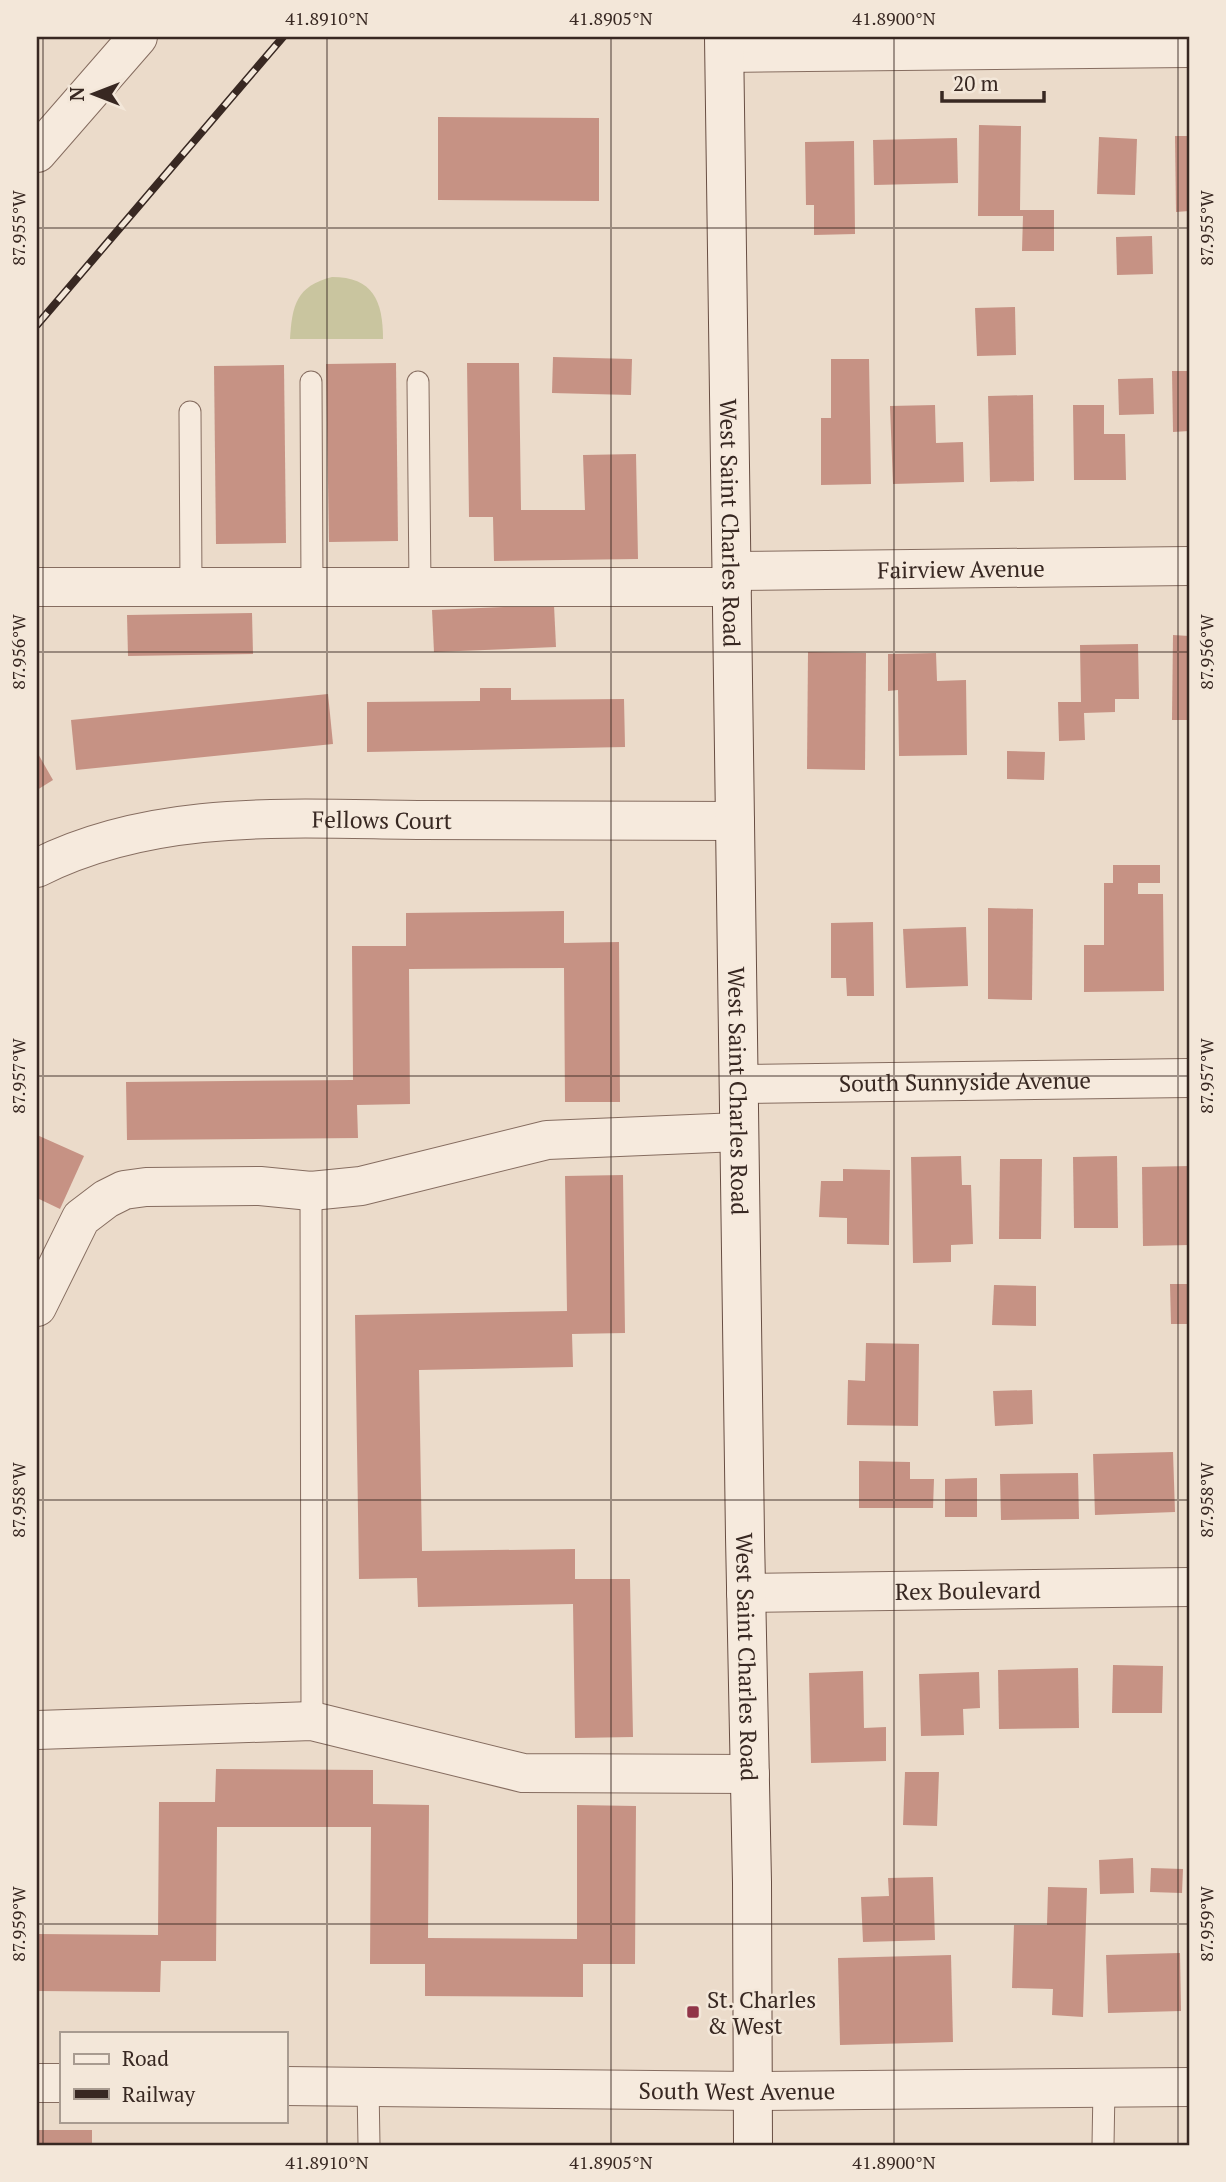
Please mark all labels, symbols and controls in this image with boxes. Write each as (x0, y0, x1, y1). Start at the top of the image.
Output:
text: 41.8910°N (285, 6, 369, 30)
text: 41.8905°N (569, 6, 653, 30)
text: 41.8900°N (852, 6, 936, 30)
north arrow (60, 60, 130, 130)
scale bar (942, 60, 1044, 104)
text: 20 m (953, 69, 999, 97)
text: N (64, 86, 89, 101)
text: 87.955°W (6, 190, 30, 266)
text: 87.955°W (1194, 190, 1218, 266)
street label: West Saint Charles Road (714, 398, 748, 648)
street label: Fairview Avenue (877, 552, 1045, 585)
text: 87.956°W (6, 614, 30, 690)
text: 87.956°W (1194, 614, 1218, 690)
street label: Fellows Court (312, 803, 452, 836)
street label: West Saint Charles Road (722, 966, 756, 1216)
text: 87.957°W (6, 1038, 30, 1114)
text: 87.957°W (1194, 1038, 1218, 1114)
street label: South Sunnyside Avenue (839, 1064, 1091, 1098)
text: 87.958°W (6, 1462, 30, 1538)
text: 87.958°W (1194, 1462, 1218, 1538)
street label: West Saint Charles Road (729, 1532, 765, 1782)
street label: Rex Boulevard (895, 1574, 1041, 1606)
text: 87.959°W (6, 1886, 30, 1962)
text: 87.959°W (1194, 1886, 1218, 1962)
place label: St. Charles & West (707, 1984, 816, 2041)
marker: St. Charles & West (685, 2004, 701, 2020)
legend (60, 2032, 287, 2122)
text: Road (122, 2044, 169, 2072)
street label: South West Avenue (639, 2074, 835, 2107)
text: Railway (122, 2080, 196, 2108)
text: 41.8910°N (285, 2150, 369, 2174)
text: 41.8905°N (569, 2150, 653, 2174)
text: 41.8900°N (852, 2150, 936, 2174)

